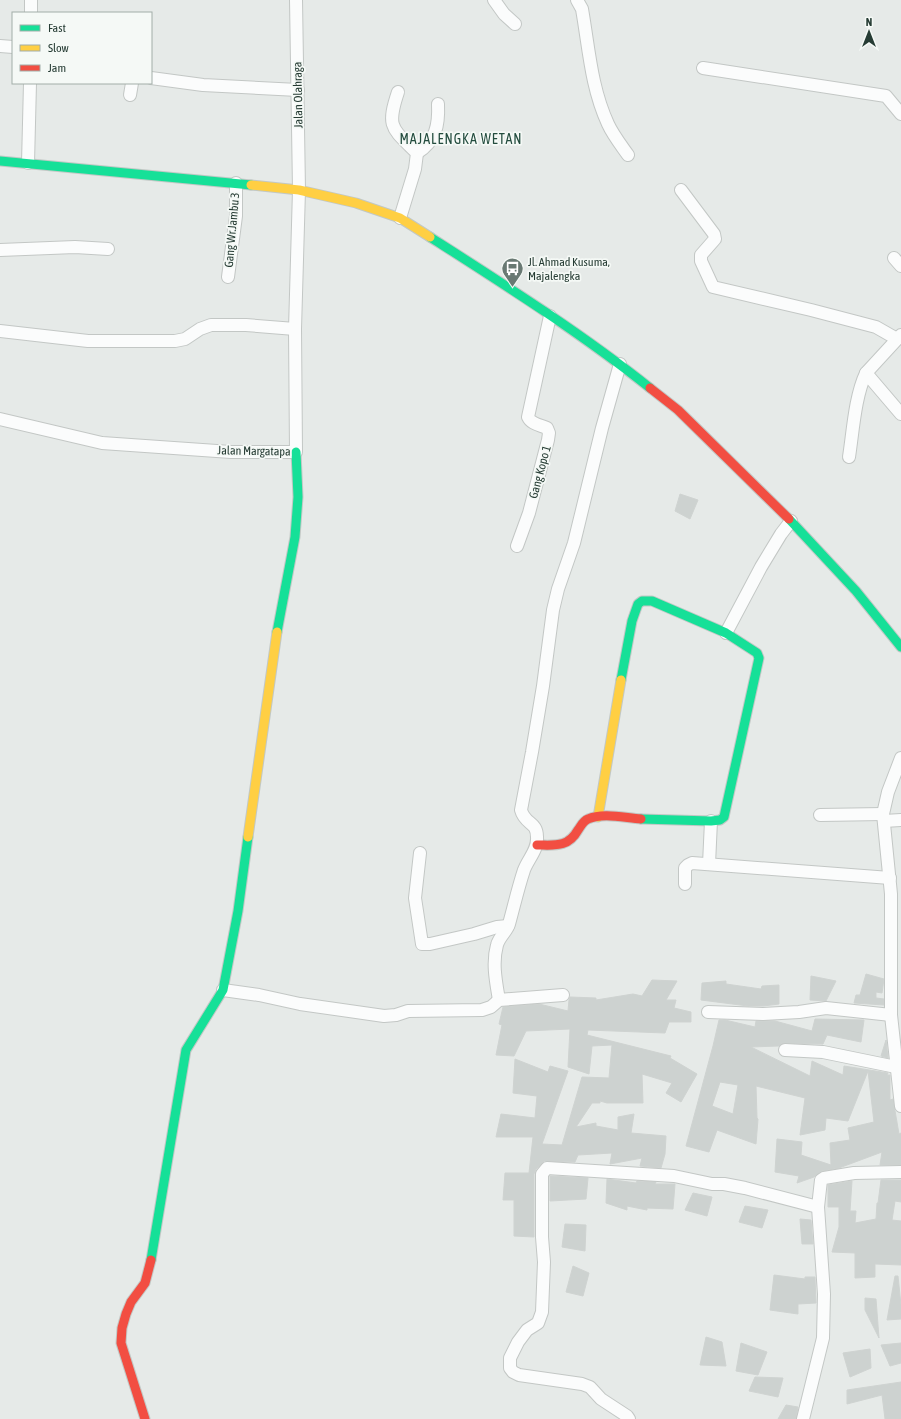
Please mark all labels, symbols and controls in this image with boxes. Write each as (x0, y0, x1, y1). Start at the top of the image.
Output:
legend (12, 12, 152, 84)
north arrow (849, 12, 889, 52)
text: N (866, 16, 872, 28)
text: Fast (48, 21, 66, 35)
text: Slow (48, 41, 69, 55)
text: Jam (48, 61, 66, 75)
street label: Jalan Olahraga (290, 62, 306, 128)
district label: MAJALENGKA WETAN (399, 131, 523, 147)
street label: Gang Wr.Jambu 3 (222, 192, 242, 268)
place label: Jl. Ahmad Kusuma, Majalengka (528, 255, 610, 283)
bus stop icon: Jl. Ahmad Kusuma, Majalengka (499, 256, 525, 289)
street label: Jalan Margatapa (217, 443, 291, 459)
street label: Gang Kopo 1 (526, 444, 554, 500)

